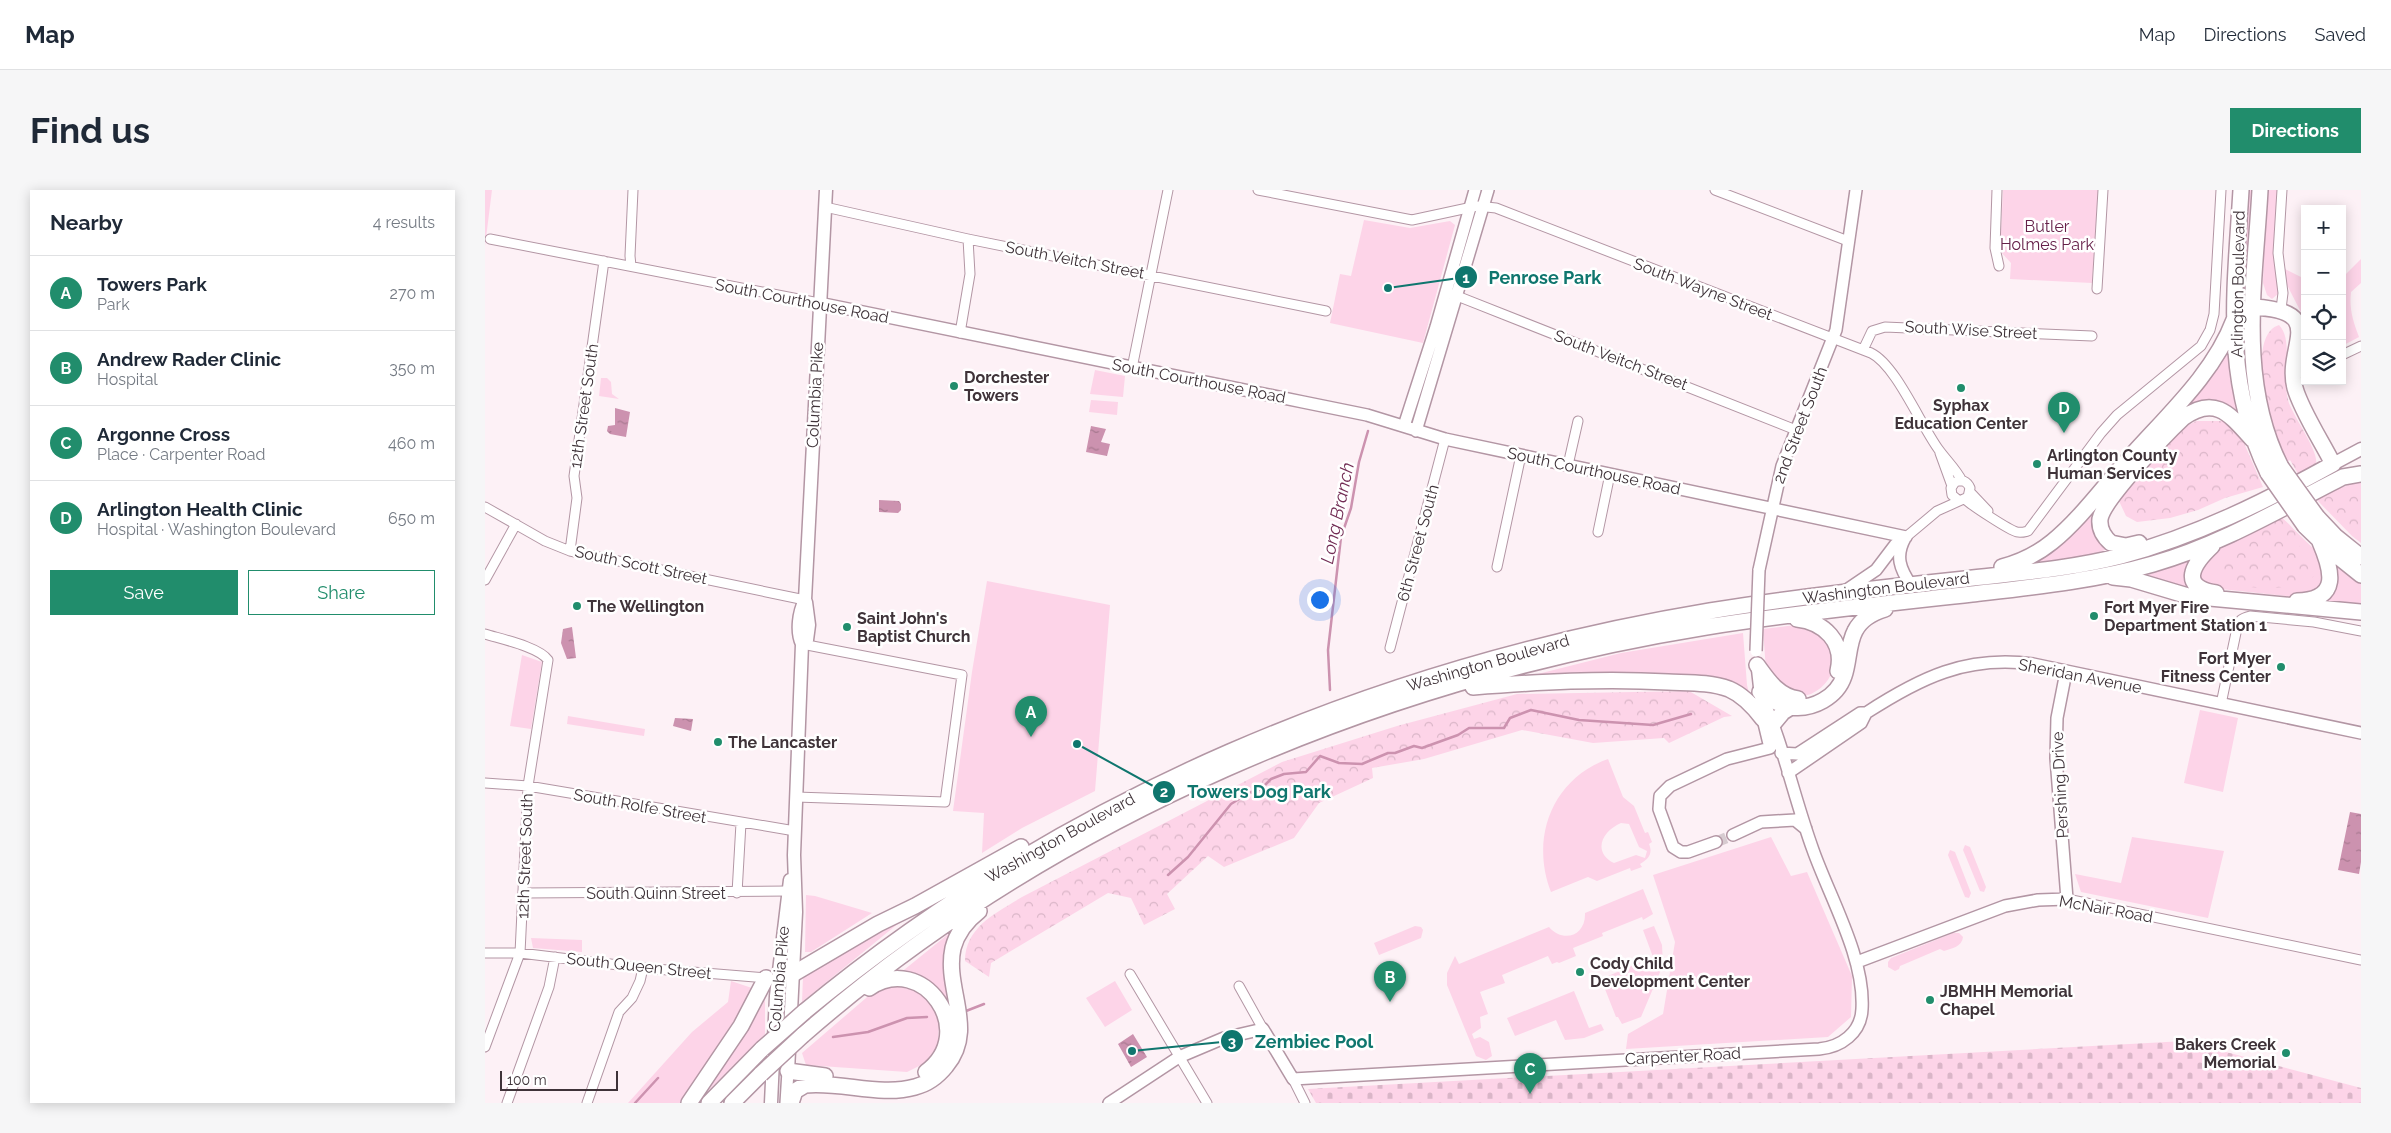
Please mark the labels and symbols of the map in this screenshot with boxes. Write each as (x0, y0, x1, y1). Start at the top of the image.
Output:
street label: Arlington Boulevard (2227, 210, 2249, 358)
park label: Butler Holmes Park (2000, 217, 2095, 254)
street label: South Veitch Street (1004, 237, 1147, 283)
street label: South Wayne Street (1631, 254, 1776, 324)
callout: Penrose Park (1454, 261, 1612, 294)
text: Penrose Park (1489, 267, 1602, 288)
text: 1 (1462, 269, 1470, 287)
street label: South Courthouse Road (714, 275, 890, 327)
street label: South Wise Street (1904, 317, 2038, 343)
street label: South Veitch Street (1552, 326, 1691, 394)
street label: 12th Street South (566, 342, 602, 470)
street label: Columbia Pike (803, 342, 827, 448)
street label: South Courthouse Road (1111, 355, 1287, 407)
street label: 2nd Street South (1769, 364, 1831, 486)
place label: Dorchester Towers (964, 368, 1049, 405)
marker: Dorchester Towers (948, 380, 960, 392)
marker: Syphax Education Center (1955, 382, 1967, 394)
pin: D (2048, 392, 2080, 433)
place label: Syphax Education Center (1894, 396, 2028, 433)
street label: South Courthouse Road (1506, 443, 1682, 499)
place label: Arlington County Human Services (2047, 446, 2177, 483)
marker: Arlington County Human Services (2031, 458, 2043, 470)
water label: Long Branch (1316, 460, 1358, 566)
street label: 6th Street South (1393, 482, 1443, 604)
street label: South Scott Street (573, 542, 709, 588)
street label: Washington Boulevard (1801, 568, 1971, 608)
your location (1307, 587, 1333, 613)
place label: The Wellington (587, 597, 704, 616)
place label: Fort Myer Fire Department Station 1 (2104, 598, 2267, 635)
marker: The Wellington (571, 600, 583, 612)
place label: Saint John's Baptist Church (857, 609, 970, 646)
marker: Fort Myer Fire Department Station 1 (2088, 610, 2100, 622)
marker: Saint John's Baptist Church (841, 621, 853, 633)
street label: Washington Boulevard (1405, 631, 1571, 695)
place label: Fort Myer Fitness Center (2161, 649, 2271, 686)
street label: Sheridan Avenue (2017, 655, 2143, 697)
marker: Fort Myer Fitness Center (2275, 661, 2287, 673)
pin: A (1015, 696, 1047, 737)
street label: Pershing Drive (2048, 731, 2072, 839)
place label: The Lancaster (728, 733, 837, 752)
marker: The Lancaster (712, 736, 724, 748)
callout: Towers Dog Park (1152, 775, 1340, 808)
text: Towers Dog Park (1187, 781, 1332, 802)
text: 2 (1160, 783, 1168, 801)
street label: South Rolfe Street (572, 785, 708, 827)
street label: Washington Boulevard (982, 789, 1138, 887)
street label: 12th Street South (513, 793, 537, 919)
street label: South Quinn Street (586, 884, 726, 903)
street label: McNair Road (2058, 891, 2154, 927)
street label: Columbia Pike (765, 925, 793, 1033)
street label: South Queen Street (566, 949, 713, 983)
place label: Cody Child Development Center (1590, 954, 1750, 991)
pin: B (1374, 961, 1406, 1002)
marker: Cody Child Development Center (1574, 966, 1586, 978)
place label: JBMHH Memorial Chapel (1940, 982, 2074, 1019)
marker: JBMHH Memorial Chapel (1924, 994, 1936, 1006)
callout: Zembiec Pool (1220, 1025, 1383, 1058)
text: Zembiec Pool (1255, 1031, 1373, 1052)
text: 3 (1228, 1033, 1236, 1051)
place label: Bakers Creek Memorial (2175, 1035, 2277, 1072)
street label: Carpenter Road (1625, 1043, 1742, 1069)
marker: Bakers Creek Memorial (2280, 1047, 2292, 1059)
pin: C (1514, 1053, 1546, 1094)
scale bar (500, 1068, 617, 1091)

